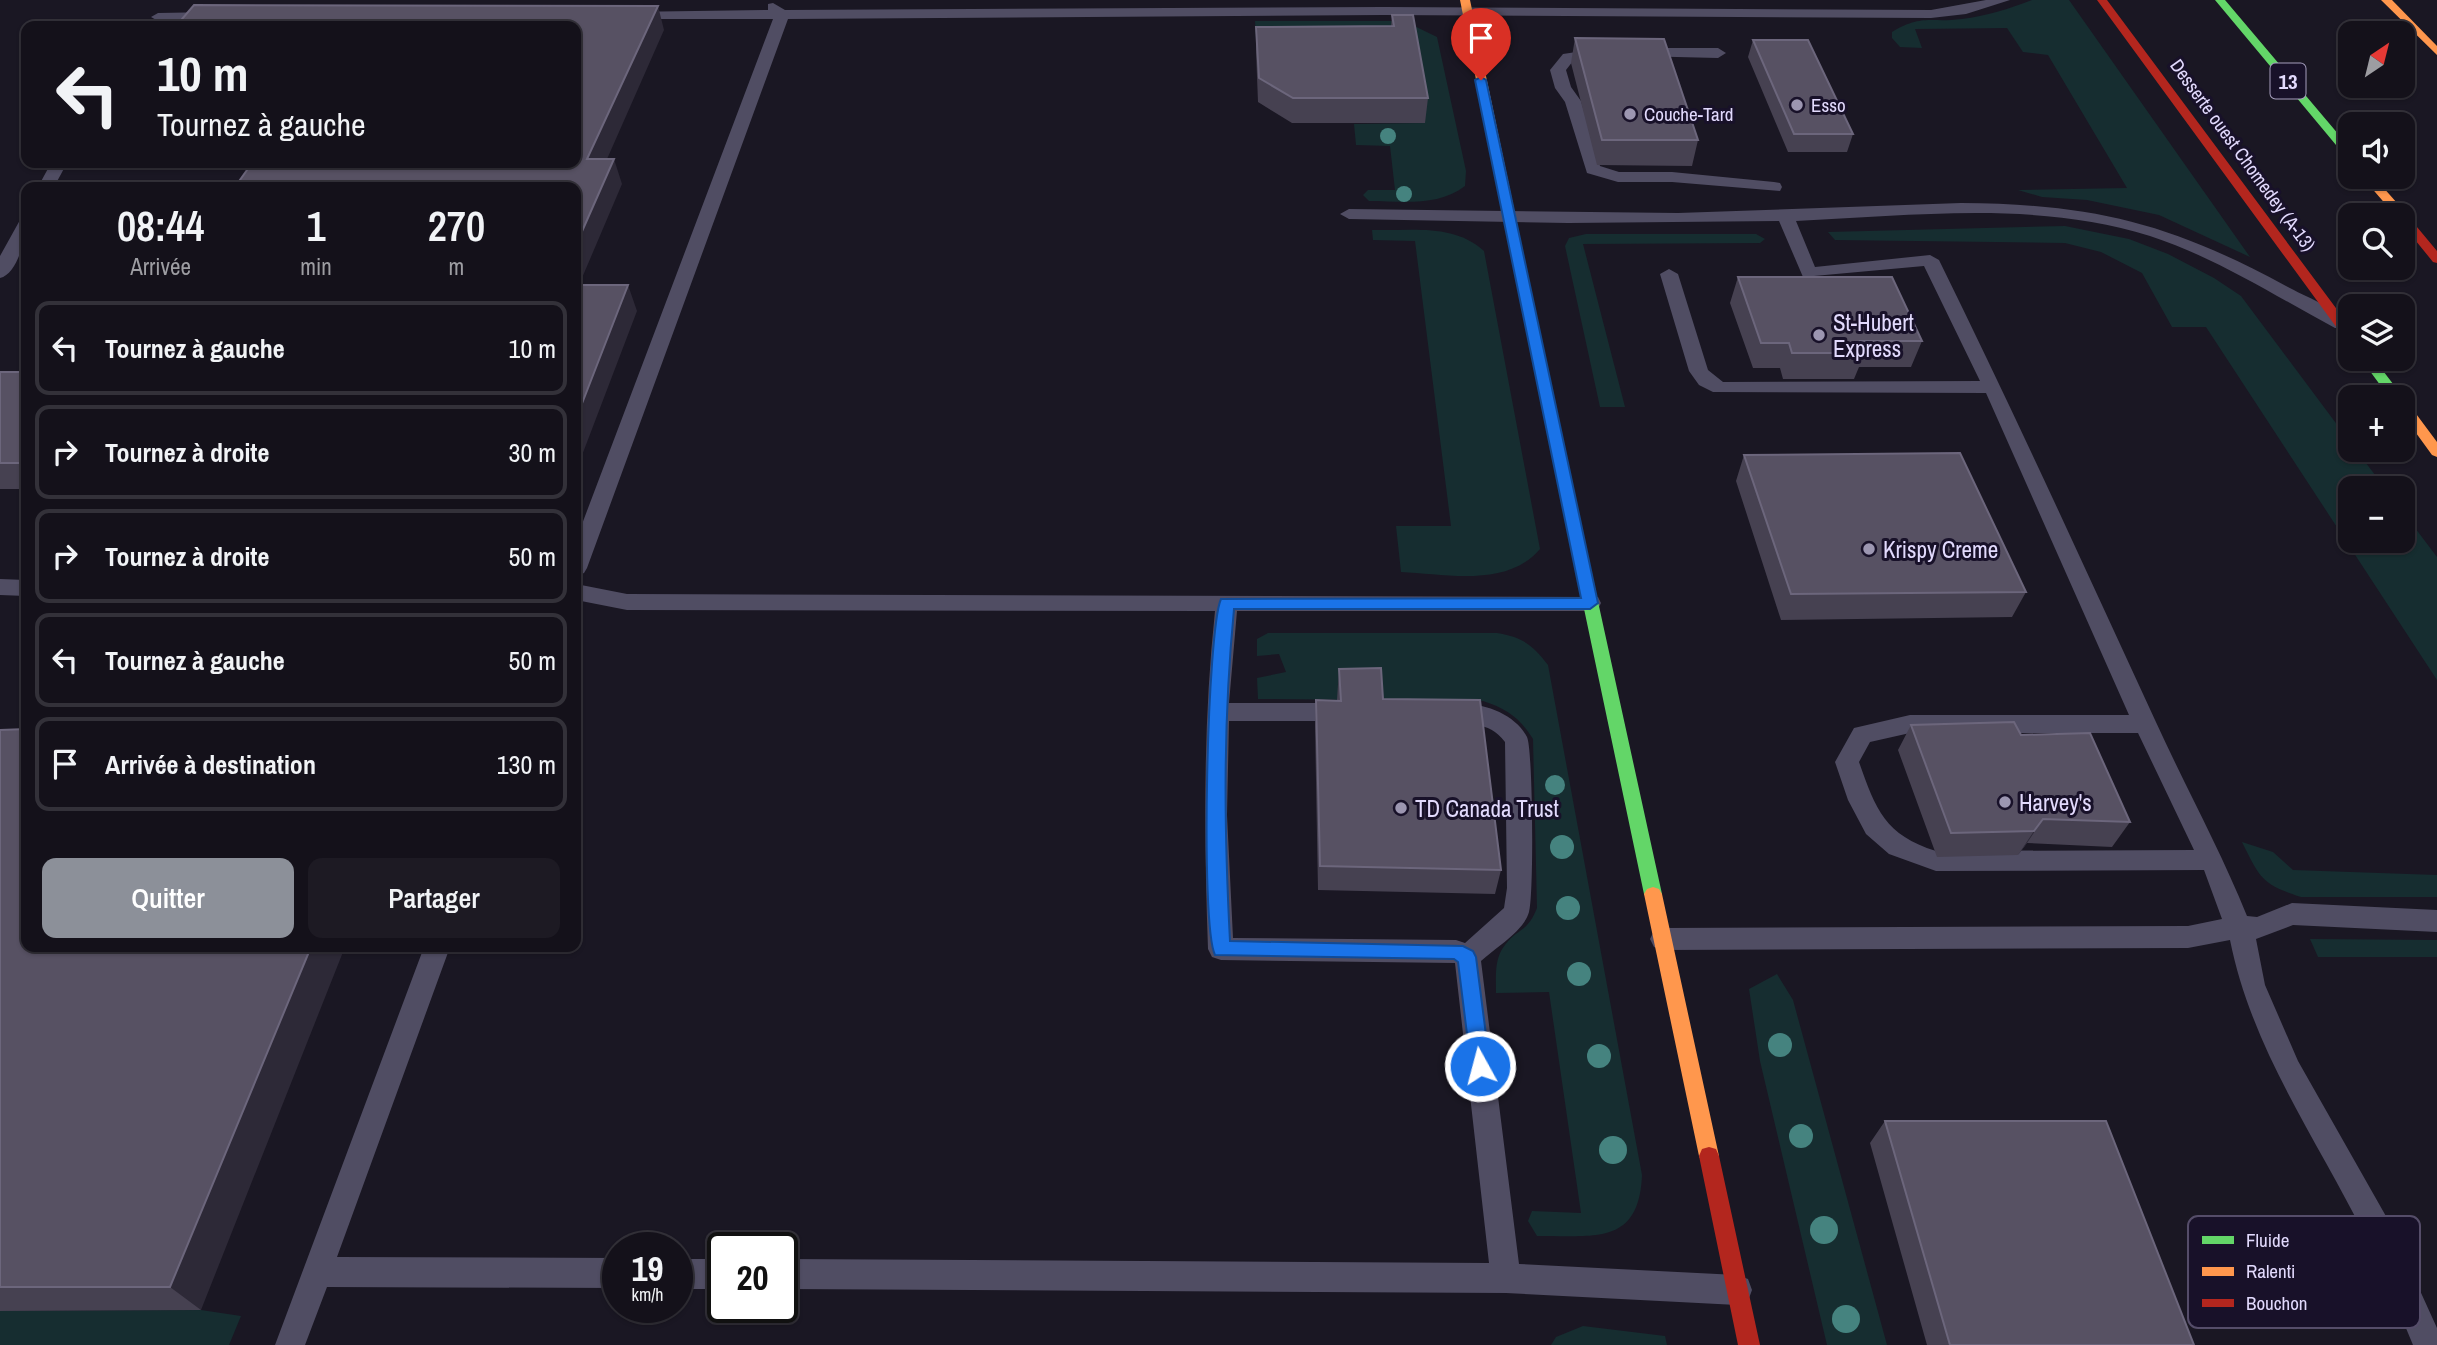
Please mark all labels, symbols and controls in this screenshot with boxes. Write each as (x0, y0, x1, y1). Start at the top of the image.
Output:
pin (1451, 8, 1511, 80)
icon: arrive (1462, 19, 1500, 57)
north arrow (2338, 21, 2415, 98)
map controls (2338, 21, 2415, 553)
text: 10 m (157, 40, 249, 106)
icon: left (42, 49, 133, 140)
street label: Desserte ouest Chomedey (A-13) (2164, 53, 2322, 257)
road number: 13 (2270, 64, 2306, 98)
place label: Esso (1811, 92, 1846, 118)
marker: Esso (1789, 97, 1805, 113)
place label: Couche-Tard (1644, 101, 1734, 127)
text: Tournez à gauche (157, 103, 366, 146)
marker: Couche-Tard (1622, 106, 1638, 122)
button: sound (2338, 112, 2415, 189)
text: 08:44 (117, 198, 204, 254)
text: 1 (306, 198, 326, 254)
text: 270 (428, 198, 485, 254)
button: search (2338, 203, 2415, 280)
text: Arrivée (130, 251, 191, 282)
text: min (300, 251, 332, 282)
text: m (449, 251, 464, 282)
button: layers (2338, 294, 2415, 371)
place label: St-Hubert Express (1833, 307, 1914, 364)
marker: St-Hubert Express (1811, 327, 1827, 343)
icon: left (46, 329, 84, 367)
text: Tournez à gauche (105, 331, 285, 366)
text: 10 m (509, 331, 556, 366)
button: + (2338, 385, 2415, 462)
icon: right (46, 433, 84, 471)
text: Tournez à droite (105, 435, 269, 470)
text: 30 m (509, 435, 556, 470)
button: − (2338, 476, 2415, 553)
place label: Krispy Creme (1883, 534, 1998, 565)
icon: right (46, 537, 84, 575)
text: Tournez à droite (105, 539, 269, 574)
text: 50 m (509, 539, 556, 574)
marker: Krispy Creme (1861, 541, 1877, 557)
icon: left (46, 641, 84, 679)
text: Tournez à gauche (105, 643, 285, 678)
text: 50 m (509, 643, 556, 678)
icon: arrive (46, 745, 84, 783)
text: Arrivée à destination (105, 747, 316, 782)
text: 130 m (497, 747, 556, 782)
place label: Harvey's (2019, 787, 2092, 818)
place label: TD Canada Trust (1415, 793, 1559, 824)
marker: Harvey's (1997, 794, 2013, 810)
marker: TD Canada Trust (1393, 800, 1409, 816)
button: Quitter (42, 858, 294, 938)
button: Partager (308, 858, 560, 938)
position arrow (1443, 1029, 1517, 1103)
legend (2188, 1216, 2420, 1328)
text: Fluide (2246, 1227, 2289, 1253)
speed limit sign: 20 (707, 1232, 798, 1323)
text: 19 (632, 1245, 663, 1292)
text: Ralenti (2246, 1258, 2295, 1284)
text: km/h (632, 1282, 664, 1307)
text: Bouchon (2246, 1290, 2308, 1316)

